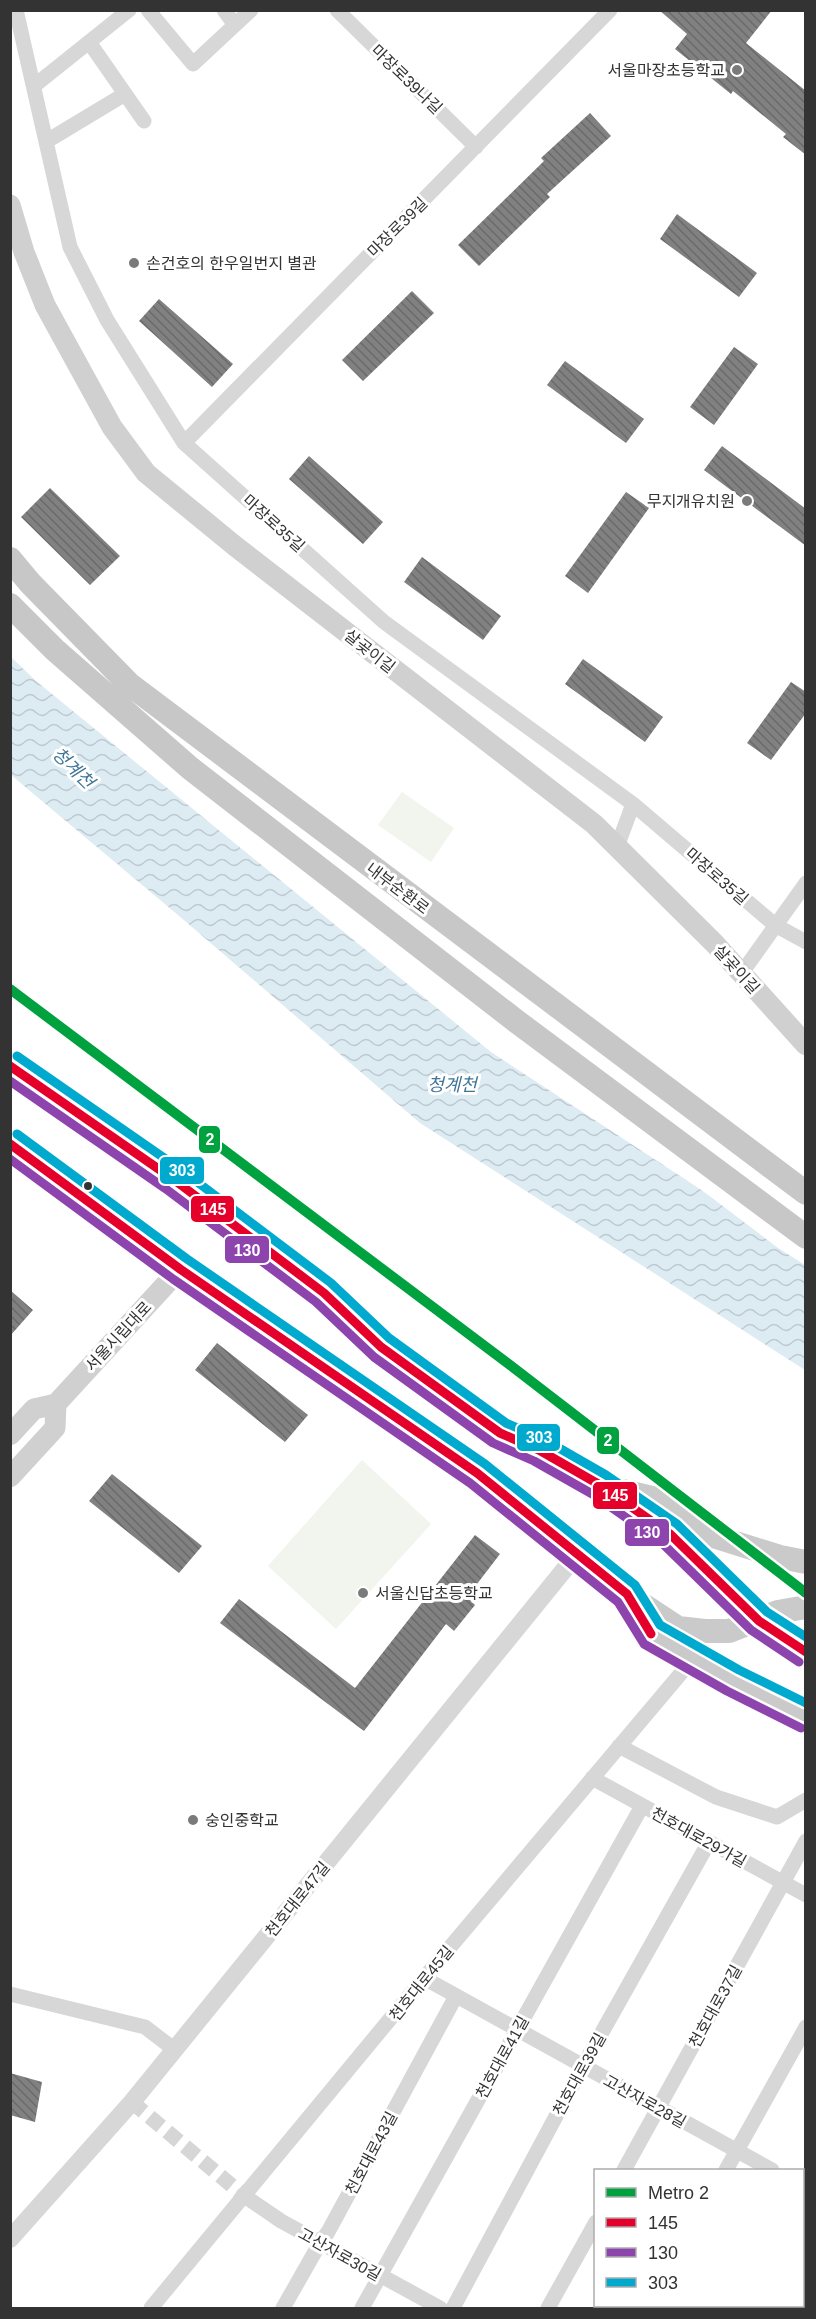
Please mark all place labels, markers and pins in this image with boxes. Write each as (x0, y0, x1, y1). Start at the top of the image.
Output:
place label: 서울마장초등학교 (607, 62, 725, 79)
marker: 서울마장초등학교 (730, 63, 744, 77)
place label: 손건호의 한우일번지 별관 (146, 255, 317, 272)
marker: 손건호의 한우일번지 별관 (127, 256, 141, 270)
place label: 무지개유치원 (647, 493, 735, 510)
marker: 무지개유치원 (740, 494, 754, 508)
unlabelled marker (82, 1180, 94, 1192)
place label: 서울신답초등학교 (375, 1585, 493, 1602)
marker: 서울신답초등학교 (356, 1586, 370, 1600)
place label: 숭인중학교 (205, 1812, 279, 1829)
marker: 숭인중학교 (186, 1813, 200, 1827)

